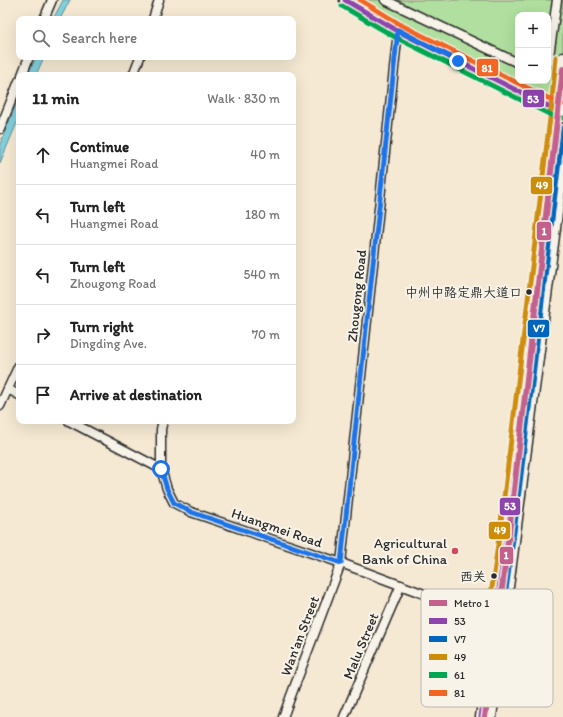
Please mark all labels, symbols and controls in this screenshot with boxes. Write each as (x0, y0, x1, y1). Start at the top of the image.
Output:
map controls (515, 12, 551, 84)
button: + (515, 12, 551, 48)
search box (16, 16, 296, 60)
icon: search (30, 27, 52, 49)
text: Search here (62, 29, 137, 47)
button: − (515, 48, 551, 84)
route end (449, 52, 467, 70)
line badge: 81 (476, 58, 499, 77)
text: 81 (481, 62, 493, 75)
text: 11 min (32, 88, 79, 108)
line badge: 53 (522, 89, 545, 108)
text: Walk · 830 m (207, 91, 280, 106)
text: 53 (527, 93, 539, 106)
text: Continue (70, 138, 129, 156)
icon: ahead (32, 144, 54, 166)
text: 40 m (250, 147, 280, 162)
text: Huangmei Road (70, 156, 158, 171)
line badge: 49 (530, 176, 553, 195)
text: 49 (536, 179, 548, 192)
text: Turn left (70, 198, 125, 216)
icon: left (32, 204, 54, 226)
text: 180 m (245, 207, 280, 222)
text: Huangmei Road (70, 216, 158, 231)
line badge: 1 (536, 221, 552, 241)
text: 1 (541, 225, 547, 238)
street label: Zhougong Road (344, 249, 370, 343)
text: Turn left (70, 258, 125, 276)
icon: left (32, 264, 54, 286)
text: 540 m (243, 267, 280, 282)
text: Zhougong Road (70, 276, 156, 291)
place label: 中州中路定鼎大道口 (405, 285, 522, 300)
marker: 中州中路定鼎大道口 (524, 287, 534, 297)
text: Turn right (70, 318, 134, 336)
line badge: V7 (527, 319, 550, 338)
text: V7 (533, 322, 546, 335)
icon: right (32, 324, 54, 346)
text: 70 m (252, 327, 280, 342)
text: Dingding Ave. (70, 336, 147, 351)
icon: arrive (32, 384, 54, 406)
text: Arrive at destination (70, 386, 202, 404)
route start (152, 460, 170, 478)
line badge: 53 (499, 497, 521, 516)
text: 53 (504, 500, 516, 513)
street label: Huangmei Road (229, 504, 325, 552)
line badge: 49 (488, 521, 511, 540)
text: 49 (494, 524, 506, 537)
place label: Agricultural Bank of China (362, 535, 448, 568)
marker: Agricultural Bank of China (450, 546, 460, 556)
line badge: 1 (499, 546, 514, 565)
text: 1 (503, 549, 509, 562)
place label: 西关 (460, 569, 486, 584)
marker: 西关 (489, 571, 499, 581)
legend (421, 589, 553, 707)
street label: Wan'an Street (277, 594, 323, 678)
text: Metro 1 (454, 597, 489, 610)
street label: Malu Street (339, 610, 383, 682)
text: 53 (454, 615, 466, 628)
text: V7 (454, 633, 466, 646)
text: 49 (454, 651, 467, 664)
text: 61 (454, 669, 465, 682)
text: 81 (454, 687, 465, 700)

